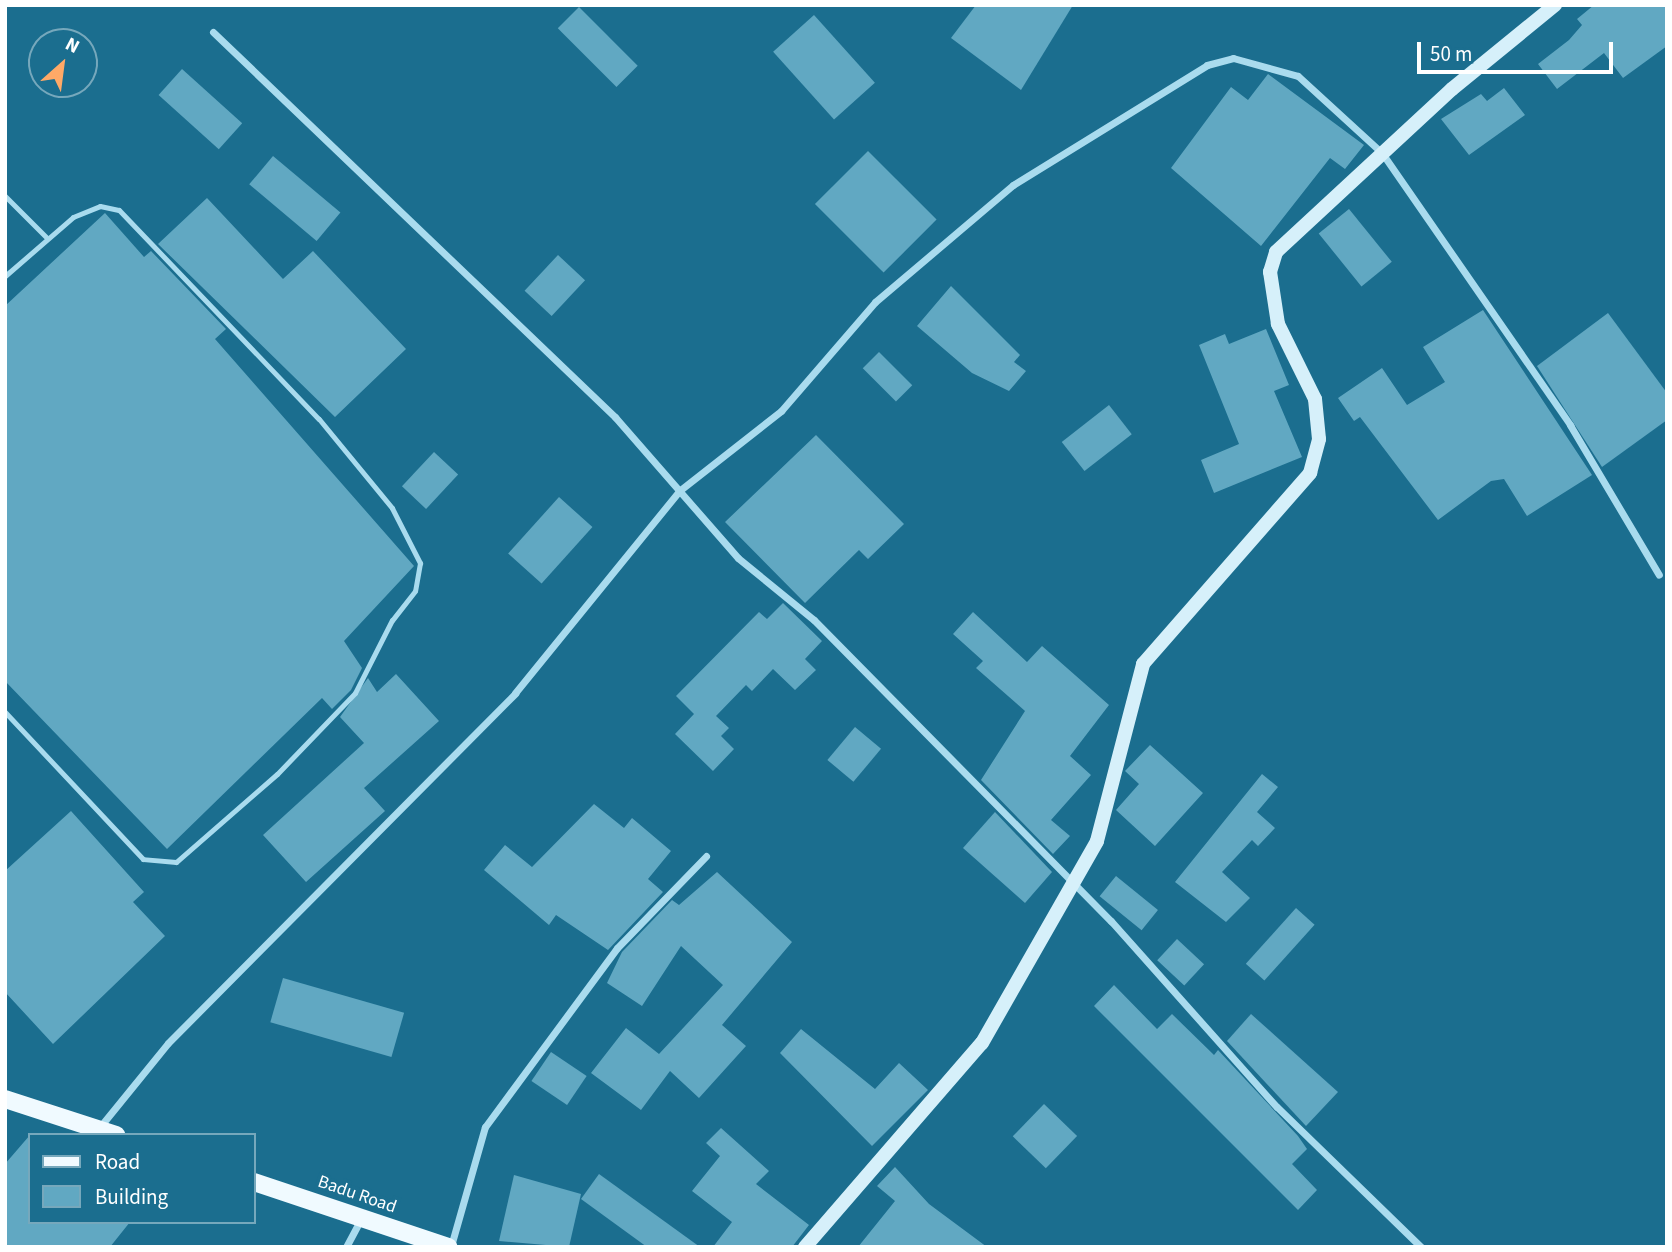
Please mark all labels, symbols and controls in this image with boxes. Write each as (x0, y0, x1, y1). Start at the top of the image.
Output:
north arrow (28, 28, 98, 98)
scale bar (1420, 28, 1616, 72)
text: N (60, 31, 84, 61)
text: 50 m (1430, 39, 1472, 69)
legend (28, 1133, 256, 1224)
text: Road (95, 1147, 140, 1177)
street label: Badu Road (315, 1171, 399, 1219)
text: Building (95, 1182, 168, 1212)

